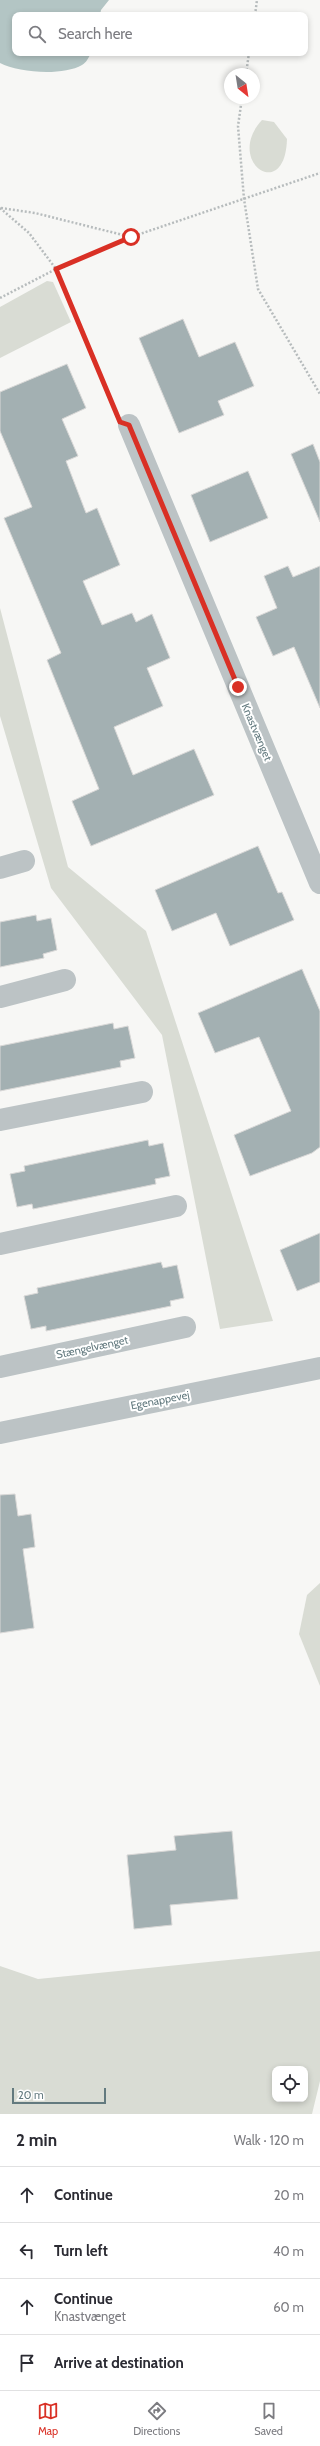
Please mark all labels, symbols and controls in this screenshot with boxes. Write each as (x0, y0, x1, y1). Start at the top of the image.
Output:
search box (12, 12, 308, 56)
icon: search (26, 23, 48, 45)
text: Search here (58, 25, 133, 43)
north arrow (224, 68, 260, 104)
route start (122, 228, 140, 246)
route end (229, 678, 247, 696)
street label: Knastvænget (239, 701, 275, 763)
street label: Stængelvænget (55, 1332, 130, 1361)
street label: Egenappevej (129, 1387, 191, 1413)
map controls (272, 2066, 308, 2102)
button: locate (272, 2066, 308, 2102)
scale bar (12, 2086, 106, 2105)
text: 20 m (18, 2088, 44, 2102)
text: 2 min (16, 2130, 57, 2150)
text: Walk · 120 m (234, 2132, 304, 2148)
icon: ahead (16, 2184, 38, 2206)
text: Continue (54, 2186, 113, 2204)
text: 20 m (274, 2187, 304, 2203)
icon: left (16, 2240, 38, 2262)
text: Turn left (54, 2242, 108, 2260)
text: 40 m (273, 2243, 304, 2259)
text: Continue (54, 2290, 113, 2308)
icon: ahead (16, 2296, 38, 2318)
text: 60 m (273, 2299, 304, 2315)
text: Knastvænget (54, 2308, 126, 2324)
icon: arrive (16, 2352, 38, 2374)
text: Arrive at destination (54, 2354, 184, 2372)
tab: Map (37, 2400, 59, 2438)
tab: Directions (133, 2400, 180, 2438)
tab: Saved (254, 2400, 283, 2438)

